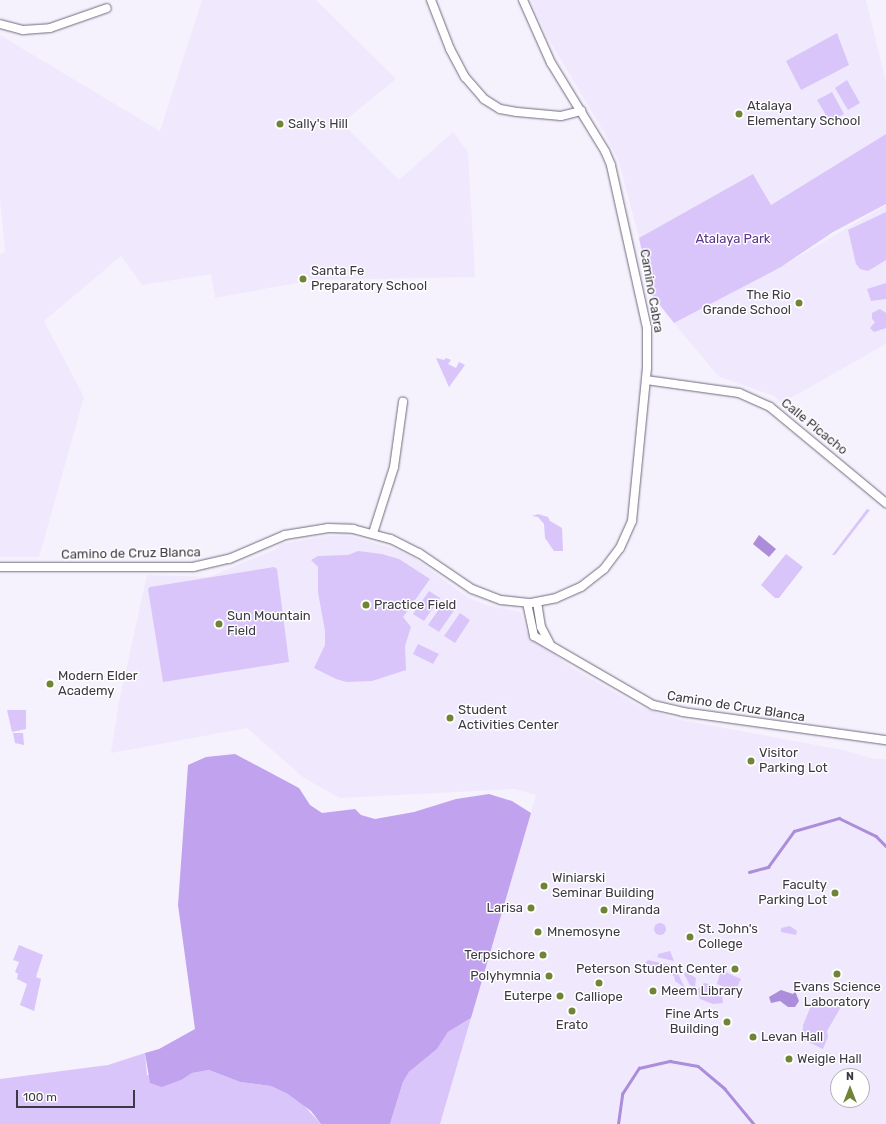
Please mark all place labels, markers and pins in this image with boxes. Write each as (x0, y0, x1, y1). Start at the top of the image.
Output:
place label: Atalaya Elementary School (747, 99, 861, 130)
marker: Atalaya Elementary School (734, 109, 744, 119)
place label: Sally's Hill (288, 116, 348, 132)
marker: Sally's Hill (275, 119, 285, 129)
place label: Santa Fe Preparatory School (311, 264, 427, 295)
marker: Santa Fe Preparatory School (298, 274, 308, 284)
place label: The Rio Grande School (703, 288, 791, 319)
marker: The Rio Grande School (794, 298, 804, 308)
place label: Practice Field (374, 597, 456, 613)
marker: Practice Field (361, 600, 371, 610)
place label: Sun Mountain Field (227, 609, 311, 640)
marker: Sun Mountain Field (214, 619, 224, 629)
place label: Modern Elder Academy (58, 669, 138, 700)
marker: Modern Elder Academy (45, 679, 55, 689)
place label: Student Activities Center (458, 703, 559, 734)
marker: Student Activities Center (445, 713, 455, 723)
place label: Visitor Parking Lot (759, 746, 828, 777)
marker: Visitor Parking Lot (746, 756, 756, 766)
place label: Winiarski Seminar Building (552, 871, 655, 902)
place label: Faculty Parking Lot (758, 878, 827, 909)
marker: Winiarski Seminar Building (539, 881, 549, 891)
marker: Faculty Parking Lot (830, 888, 840, 898)
place label: Larisa (487, 900, 523, 916)
place label: Miranda (612, 902, 660, 918)
marker: Larisa (526, 903, 536, 913)
marker: Miranda (599, 905, 609, 915)
place label: St. John's College (698, 922, 758, 953)
place label: Mnemosyne (547, 924, 620, 940)
marker: Mnemosyne (532, 926, 544, 938)
marker: St. John's College (685, 932, 695, 942)
place label: Terpsichore (464, 947, 535, 963)
marker: Terpsichore (538, 950, 548, 960)
place label: Peterson Student Center (576, 961, 727, 977)
marker: Peterson Student Center (730, 964, 740, 974)
place label: Polyhymnia (470, 968, 541, 984)
marker: Evans Science Laboratory (832, 969, 842, 979)
marker: Polyhymnia (544, 971, 554, 981)
marker: Calliope (594, 978, 604, 988)
place label: Evans Science Laboratory (793, 980, 881, 1011)
place label: Meem Library (661, 983, 743, 999)
marker: Meem Library (648, 986, 658, 996)
place label: Euterpe (504, 988, 552, 1004)
place label: Calliope (575, 989, 623, 1005)
marker: Euterpe (555, 991, 565, 1001)
marker: Erato (567, 1006, 577, 1016)
place label: Fine Arts Building (665, 1007, 719, 1038)
place label: Erato (556, 1017, 588, 1033)
marker: Fine Arts Building (722, 1017, 732, 1027)
place label: Levan Hall (761, 1029, 823, 1045)
marker: Levan Hall (748, 1032, 758, 1042)
place label: Weigle Hall (797, 1051, 862, 1067)
marker: Weigle Hall (784, 1054, 794, 1064)

